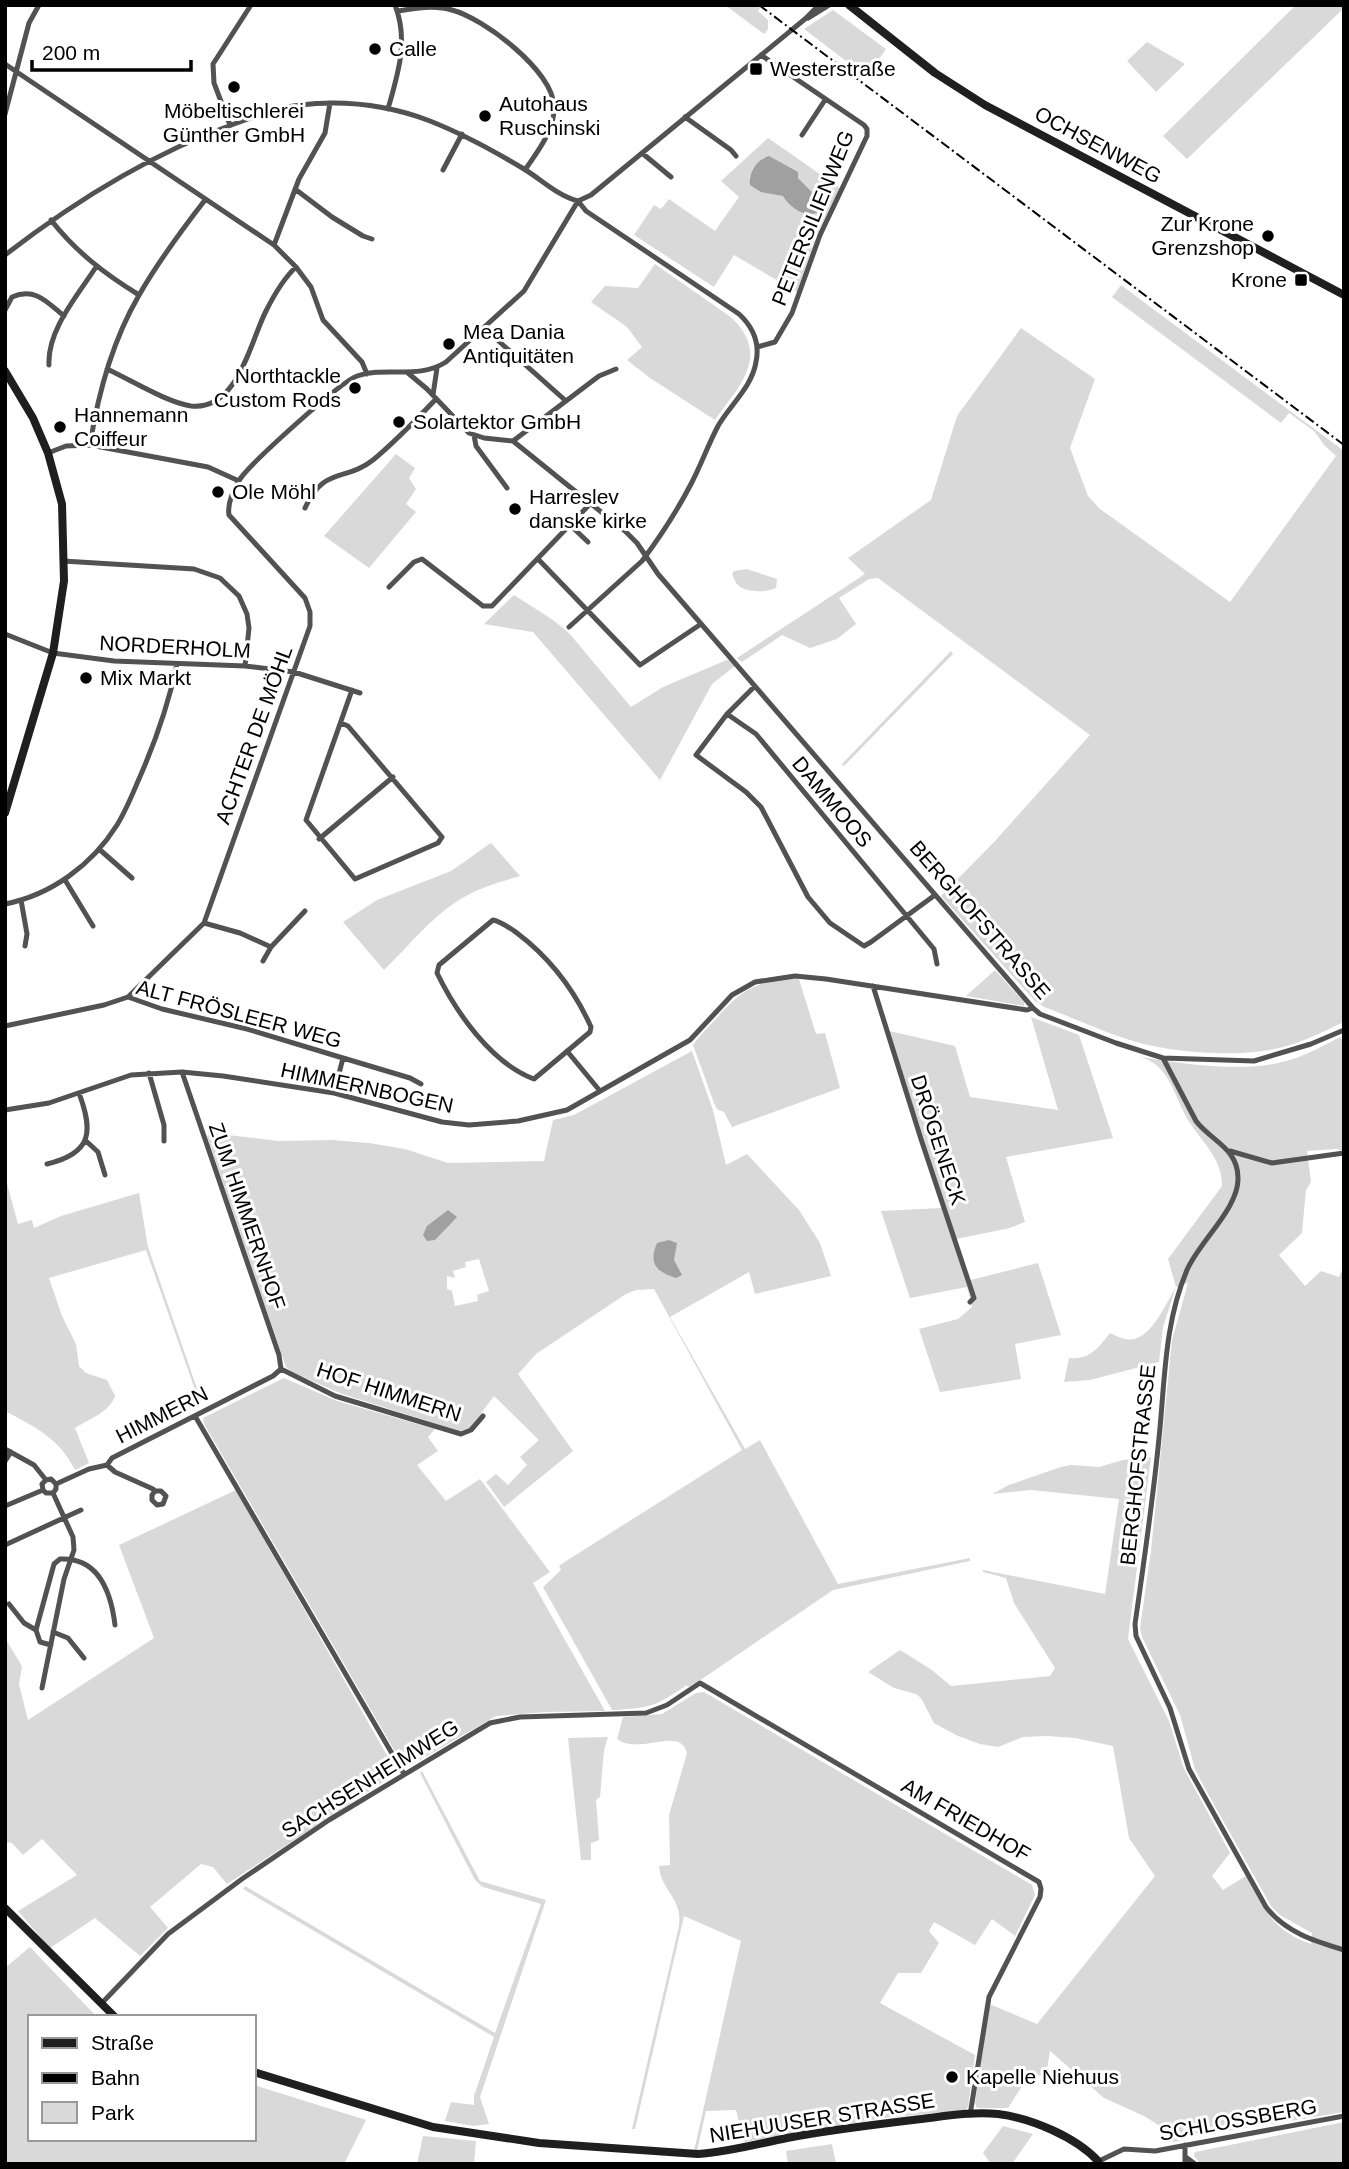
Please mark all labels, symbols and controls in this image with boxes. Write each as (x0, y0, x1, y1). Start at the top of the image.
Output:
scale bar (32, 28, 191, 72)
place label: Calle (389, 37, 437, 60)
text: 200 m (42, 41, 100, 64)
marker: Calle (367, 41, 383, 57)
place label: Westerstraße (770, 57, 896, 80)
marker: Westerstraße (748, 61, 764, 77)
marker: Möbeltischlerei Günther GmbH (226, 79, 242, 95)
place label: Autohaus Ruschinski (499, 92, 601, 139)
place label: Möbeltischlerei Günther GmbH (163, 99, 305, 146)
street label: OCHSENWEG (1031, 102, 1165, 188)
marker: Autohaus Ruschinski (477, 108, 493, 124)
street label: PETERSILIENWEG (767, 127, 858, 309)
place label: Zur Krone Grenzshop (1151, 212, 1254, 259)
marker: Zur Krone Grenzshop (1260, 228, 1276, 244)
place label: Krone (1231, 268, 1287, 291)
marker: Krone (1293, 272, 1309, 288)
place label: Mea Dania Antiquitäten (463, 320, 574, 367)
marker: Mea Dania Antiquitäten (441, 336, 457, 352)
place label: Northtackle Custom Rods (214, 364, 341, 411)
marker: Northtackle Custom Rods (347, 380, 363, 396)
place label: Hannemann Coiffeur (74, 403, 188, 450)
place label: Solartektor GmbH (413, 410, 581, 433)
marker: Solartektor GmbH (391, 414, 407, 430)
marker: Hannemann Coiffeur (52, 419, 68, 435)
place label: Ole Möhl (232, 480, 316, 503)
marker: Ole Möhl (210, 484, 226, 500)
place label: Harreslev danske kirke (529, 485, 647, 532)
marker: Harreslev danske kirke (507, 501, 523, 517)
street label: NORDERHOLM (99, 631, 251, 662)
street label: ACHTER DE MÖHL (211, 643, 296, 827)
place label: Mix Markt (100, 666, 191, 689)
marker: Mix Markt (78, 670, 94, 686)
street label: DAMMOOS (788, 752, 877, 852)
street label: BERGHOFSTRASSE (905, 836, 1055, 1003)
street label: ALT FRÖSLEER WEG (134, 975, 344, 1052)
street label: HIMMERNBOGEN (279, 1058, 456, 1117)
street label: DRÖGENECK (907, 1072, 970, 1208)
street label: ZUM HIMMERNHOF (205, 1119, 290, 1312)
street label: HOF HIMMERN (314, 1357, 464, 1426)
street label: BERGHOFSTRASSE (1116, 1363, 1159, 1567)
street label: HIMMERN (112, 1382, 212, 1448)
street label: SACHSENHEIMWEG (277, 1715, 462, 1842)
street label: AM FRIEDHOF (898, 1773, 1035, 1866)
legend (28, 2015, 256, 2141)
text: Straße (91, 2031, 154, 2054)
place label: Kapelle Niehuus (966, 2065, 1119, 2088)
text: Bahn (91, 2066, 140, 2089)
marker: Kapelle Niehuus (944, 2069, 960, 2085)
street label: NIEHUUSER STRASSE (708, 2088, 936, 2147)
street label: SCHLOSSBERG (1157, 2094, 1319, 2145)
text: Park (91, 2101, 135, 2124)

